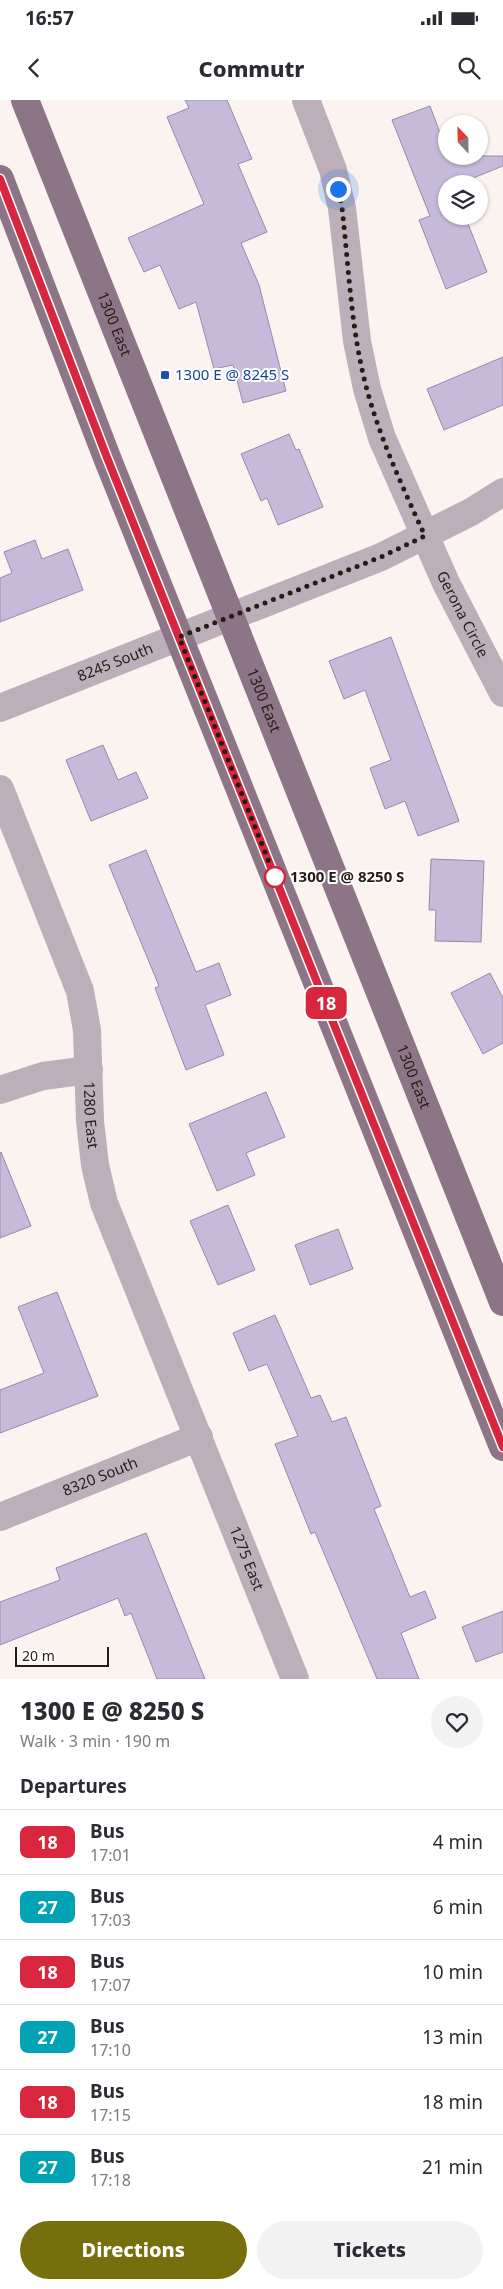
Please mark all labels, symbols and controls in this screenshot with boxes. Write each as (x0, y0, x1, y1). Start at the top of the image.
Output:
text: 16:57 (25, 5, 74, 31)
text: Commutr (199, 53, 304, 83)
icon: back (20, 54, 48, 82)
icon: search (455, 54, 483, 82)
north arrow (438, 115, 488, 165)
map controls (438, 115, 488, 225)
button: layers (438, 175, 488, 225)
your location (326, 177, 351, 202)
street label: 1300 East (93, 288, 137, 359)
place label: 1300 E @ 8245 S (175, 364, 289, 384)
marker: 1300 E @ 8245 S (159, 369, 171, 381)
street label: Gerona Circle (433, 567, 494, 661)
street label: 8245 South (74, 637, 156, 685)
street label: 1300 East (243, 665, 287, 736)
marker: 1300 E @ 8250 S (264, 866, 286, 888)
place label: 1300 E @ 8250 S (290, 866, 404, 886)
line badge: 18 (304, 987, 348, 1019)
text: 18 (316, 991, 336, 1015)
street label: 1300 East (393, 1041, 436, 1112)
street label: 1280 East (80, 1081, 104, 1150)
street label: 8320 South (59, 1452, 140, 1500)
street label: 1275 East (226, 1523, 270, 1593)
scale bar (15, 1644, 109, 1667)
text: 20 m (22, 1646, 55, 1665)
text: 1300 E @ 8250 S (20, 1694, 204, 1727)
button: heart (431, 1696, 483, 1748)
text: Walk · 3 min · 190 m (20, 1730, 170, 1752)
text: Departures (20, 1773, 127, 1799)
text: Bus (90, 1818, 125, 1844)
text: 4 min (433, 1829, 483, 1855)
text: 18 (37, 1830, 58, 1854)
text: 17:01 (90, 1844, 131, 1866)
text: Bus (90, 1883, 125, 1909)
text: 6 min (433, 1894, 483, 1920)
text: 27 (37, 1895, 58, 1919)
text: 17:03 (90, 1909, 131, 1931)
text: Bus (90, 1948, 125, 1974)
text: 10 min (422, 1959, 483, 1985)
text: 18 (37, 1960, 58, 1984)
text: 17:07 (90, 1974, 131, 1996)
text: Bus (90, 2013, 125, 2039)
text: 13 min (422, 2024, 483, 2050)
text: 27 (37, 2025, 58, 2049)
text: 17:10 (90, 2039, 131, 2061)
text: Bus (90, 2078, 125, 2104)
text: 18 min (422, 2089, 483, 2115)
text: 18 (37, 2090, 58, 2114)
text: 17:15 (90, 2104, 131, 2126)
text: Bus (90, 2143, 125, 2169)
text: 21 min (422, 2154, 483, 2180)
text: 27 (37, 2155, 58, 2179)
text: 17:18 (90, 2169, 131, 2191)
button: Directions (20, 2221, 247, 2279)
button: Tickets (257, 2221, 483, 2279)

